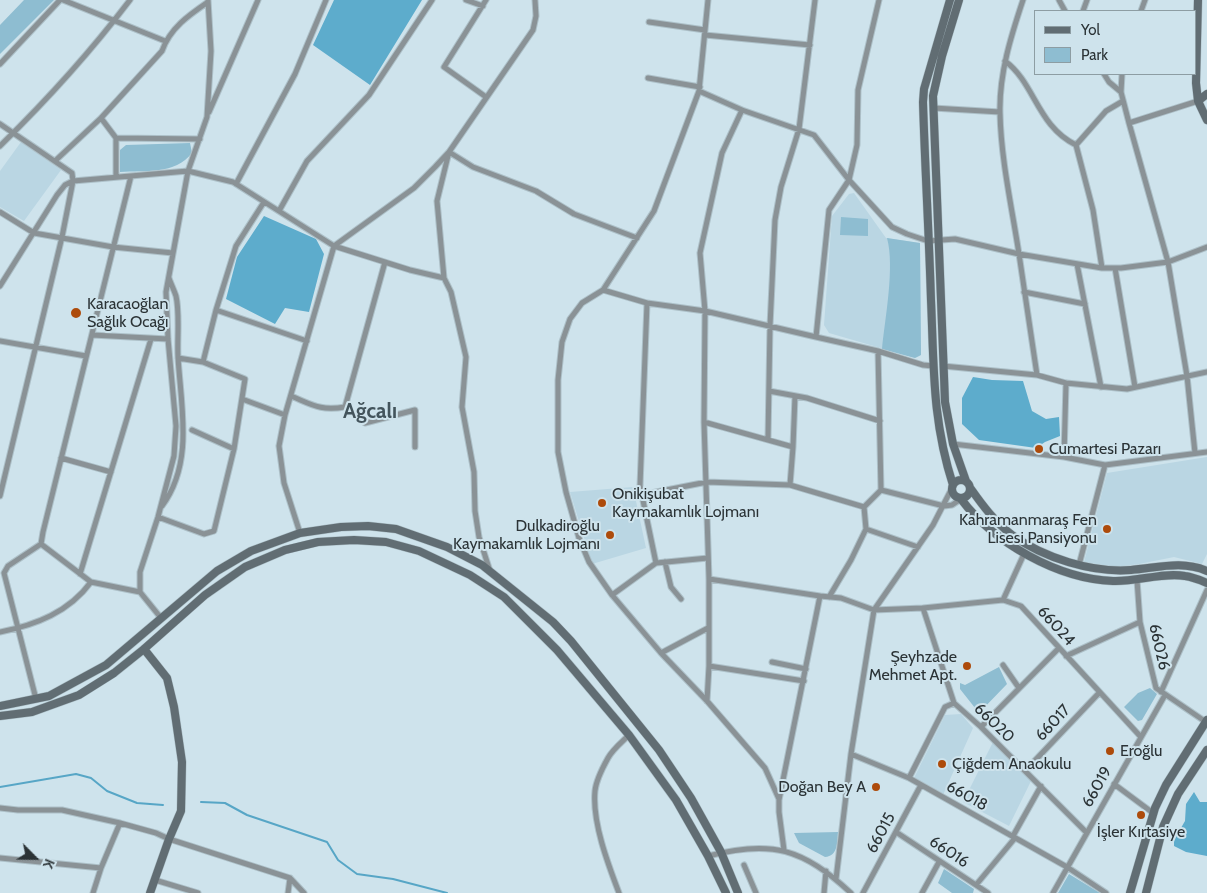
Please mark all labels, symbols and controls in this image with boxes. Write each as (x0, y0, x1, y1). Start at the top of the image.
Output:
legend (1034, 10, 1197, 75)
text: Yol (1081, 21, 1100, 39)
text: Park (1081, 46, 1108, 64)
place label: Karacaoğlan Sağlık Ocağı (87, 294, 168, 332)
marker: Karacaoğlan Sağlık Ocağı (69, 306, 83, 320)
district label: Ağcalı (343, 399, 397, 425)
place label: Cumartesi Pazarı (1049, 439, 1161, 459)
marker: Cumartesi Pazarı (1033, 443, 1045, 455)
place label: Onikişubat Kaymakamlık Lojmanı (612, 484, 759, 522)
marker: Onikişubat Kaymakamlık Lojmanı (596, 497, 608, 509)
place label: Kahramanmaraş Fen Lisesi Pansiyonu (959, 510, 1097, 548)
place label: Dulkadiroğlu Kaymakamlık Lojmanı (453, 516, 600, 554)
marker: Kahramanmaraş Fen Lisesi Pansiyonu (1101, 523, 1113, 535)
marker: Dulkadiroğlu Kaymakamlık Lojmanı (604, 529, 616, 541)
street label: 66024 (1033, 602, 1079, 650)
street label: 66026 (1144, 622, 1174, 672)
place label: Şeyhzade Mehmet Apt. (869, 647, 957, 685)
marker: Şeyhzade Mehmet Apt. (961, 660, 973, 672)
street label: 66020 (970, 699, 1018, 747)
street label: 66017 (1031, 701, 1075, 745)
place label: Eroğlu (1120, 741, 1162, 761)
marker: Eroğlu (1104, 745, 1116, 757)
place label: Çiğdem Anaokulu (952, 754, 1071, 774)
marker: Çiğdem Anaokulu (936, 758, 948, 770)
street label: 66019 (1078, 763, 1116, 811)
place label: Doğan Bey A (778, 777, 866, 797)
street label: 66018 (943, 777, 991, 815)
marker: Doğan Bey A (870, 781, 882, 793)
street label: 66015 (862, 809, 900, 857)
marker: İşler Kırtasiye (1135, 809, 1147, 821)
place label: İşler Kırtasiye (1097, 822, 1185, 842)
street label: 66016 (925, 832, 973, 872)
north arrow (10, 833, 60, 883)
text: K (39, 856, 59, 871)

